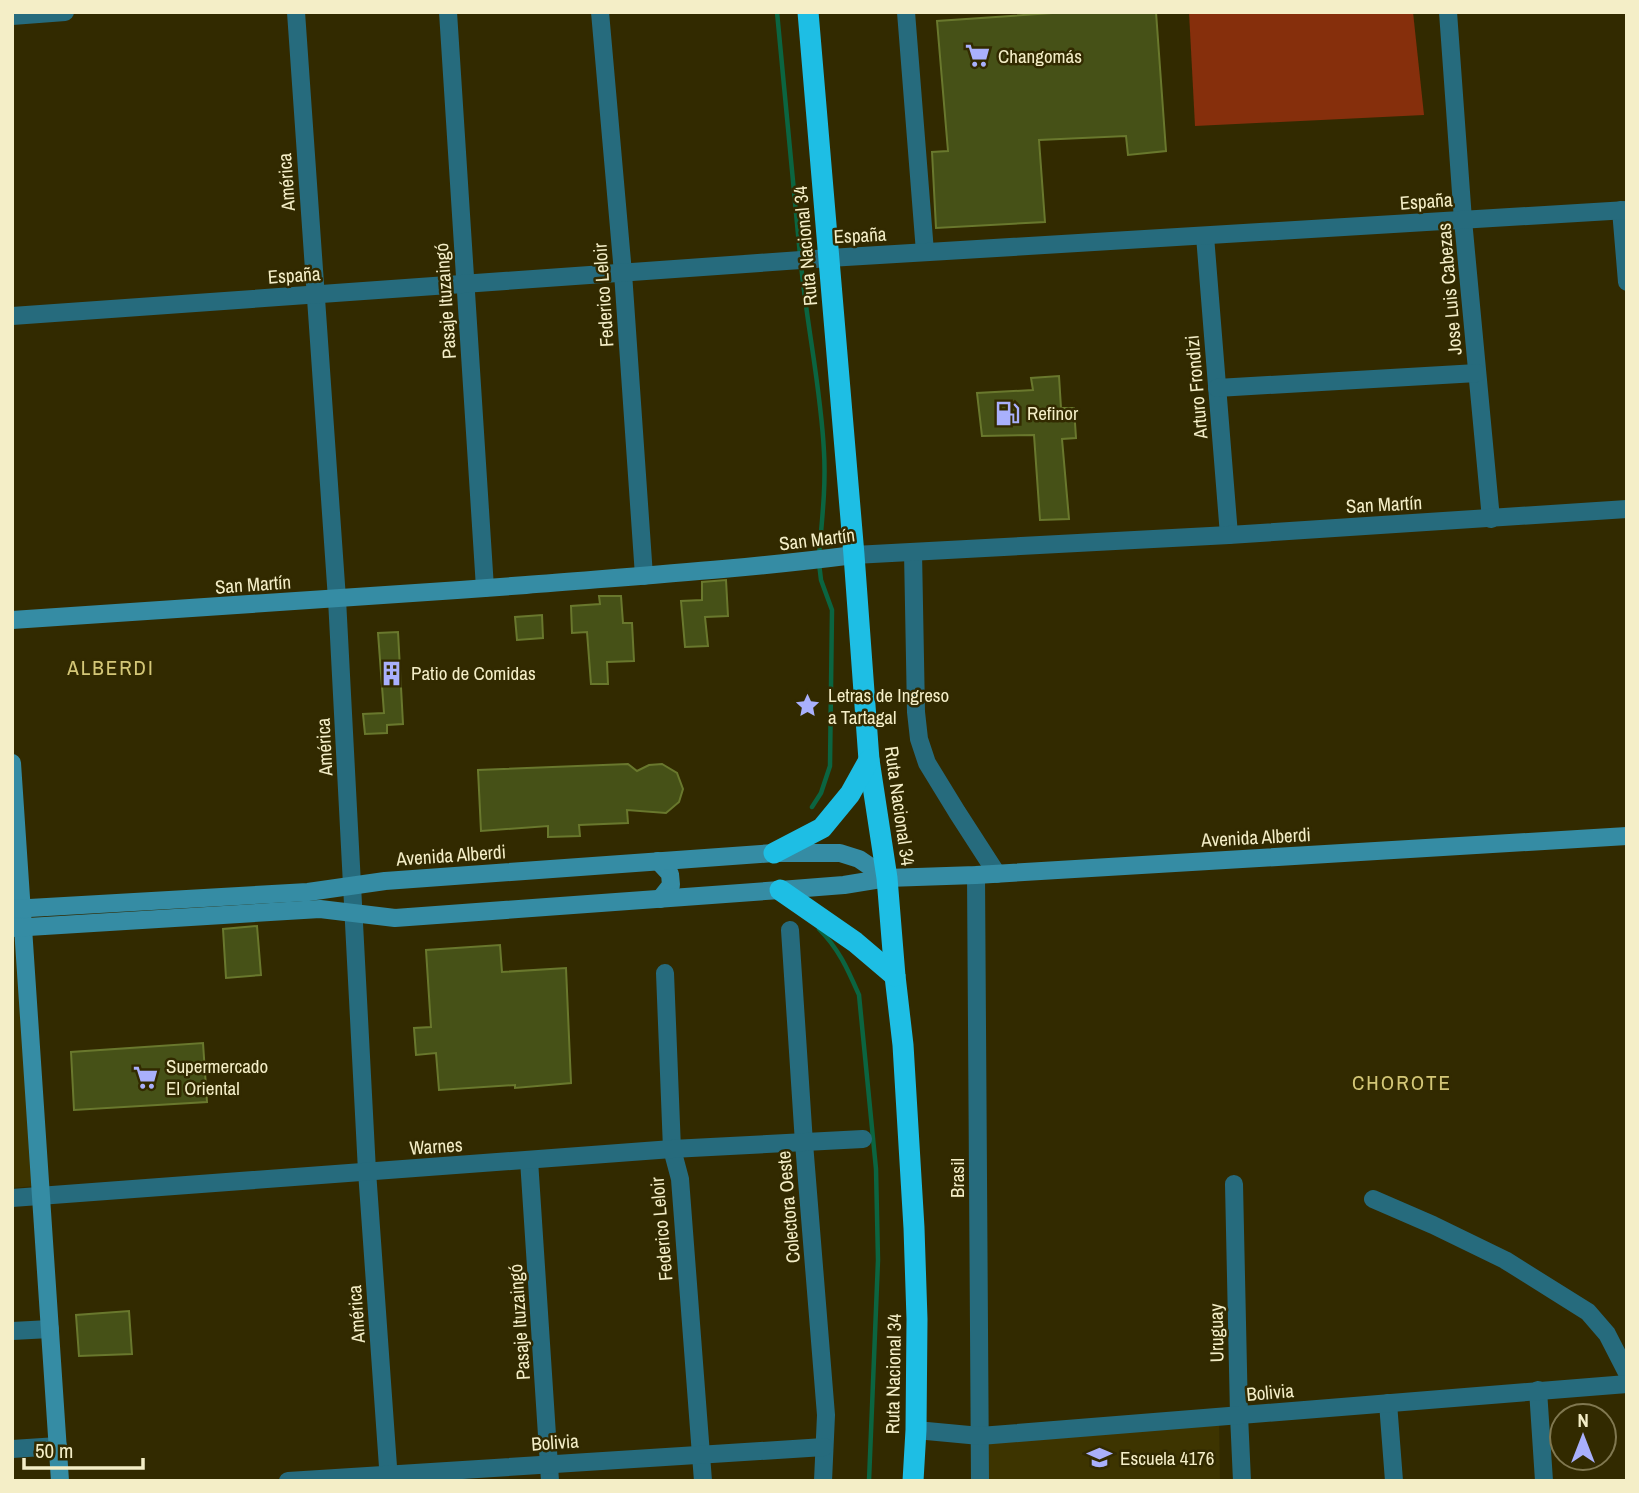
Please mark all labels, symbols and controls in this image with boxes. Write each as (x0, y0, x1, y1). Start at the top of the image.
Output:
supermarket icon: Changomás (964, 42, 992, 70)
place label: Changomás (998, 43, 1082, 69)
street label: América (271, 152, 301, 213)
street label: Ruta Nacional 34 (787, 185, 823, 307)
street label: España (1399, 186, 1454, 216)
street label: España (833, 221, 887, 249)
street label: Jose Luis Cabezas (1430, 222, 1468, 356)
street label: Federico Leloir (586, 241, 620, 348)
street label: Pasaje Ituzaingó (428, 242, 462, 360)
street label: España (267, 260, 322, 290)
street label: Arturo Frondizi (1179, 334, 1214, 441)
fuel station icon: Refinor (993, 399, 1021, 427)
place label: Refinor (1027, 400, 1079, 426)
street label: San Martín (1345, 489, 1423, 519)
street label: San Martín (778, 521, 856, 557)
street label: San Martín (214, 568, 292, 600)
district label: ALBERDI (66, 653, 155, 682)
building icon: Patio de Comidas (377, 659, 405, 687)
place label: Patio de Comidas (411, 660, 536, 686)
place label: Letras de Ingreso a Tartagal (828, 682, 949, 730)
place icon: Letras de Ingreso a Tartagal (794, 692, 822, 720)
street label: América (309, 717, 339, 778)
street label: Ruta Nacional 34 (879, 745, 921, 868)
street label: Avenida Alberdi (1200, 821, 1311, 853)
street label: Avenida Alberdi (394, 838, 507, 872)
place label: Supermercado El Oriental (166, 1053, 268, 1101)
supermarket icon: Supermercado El Oriental (132, 1063, 160, 1091)
district label: CHOROTE (1352, 1068, 1452, 1097)
street label: Warnes (409, 1131, 464, 1161)
street label: Colectora Oeste (770, 1150, 806, 1264)
street label: Brasil (944, 1158, 970, 1198)
street label: Federico Leloir (643, 1175, 678, 1282)
street label: Pasaje Ituzaingó (502, 1263, 536, 1381)
street label: América (341, 1284, 371, 1345)
street label: Uruguay (1202, 1303, 1230, 1363)
street label: Ruta Nacional 34 (879, 1313, 907, 1434)
street label: Bolivia (1245, 1377, 1295, 1407)
north arrow (1548, 1402, 1618, 1472)
text: N (1577, 1407, 1589, 1433)
scale bar (24, 1426, 144, 1470)
street label: Bolivia (530, 1427, 580, 1457)
text: 50 m (35, 1436, 73, 1465)
school or university icon: Escuela 4176 (1086, 1444, 1114, 1472)
place label: Escuela 4176 (1120, 1445, 1214, 1471)

